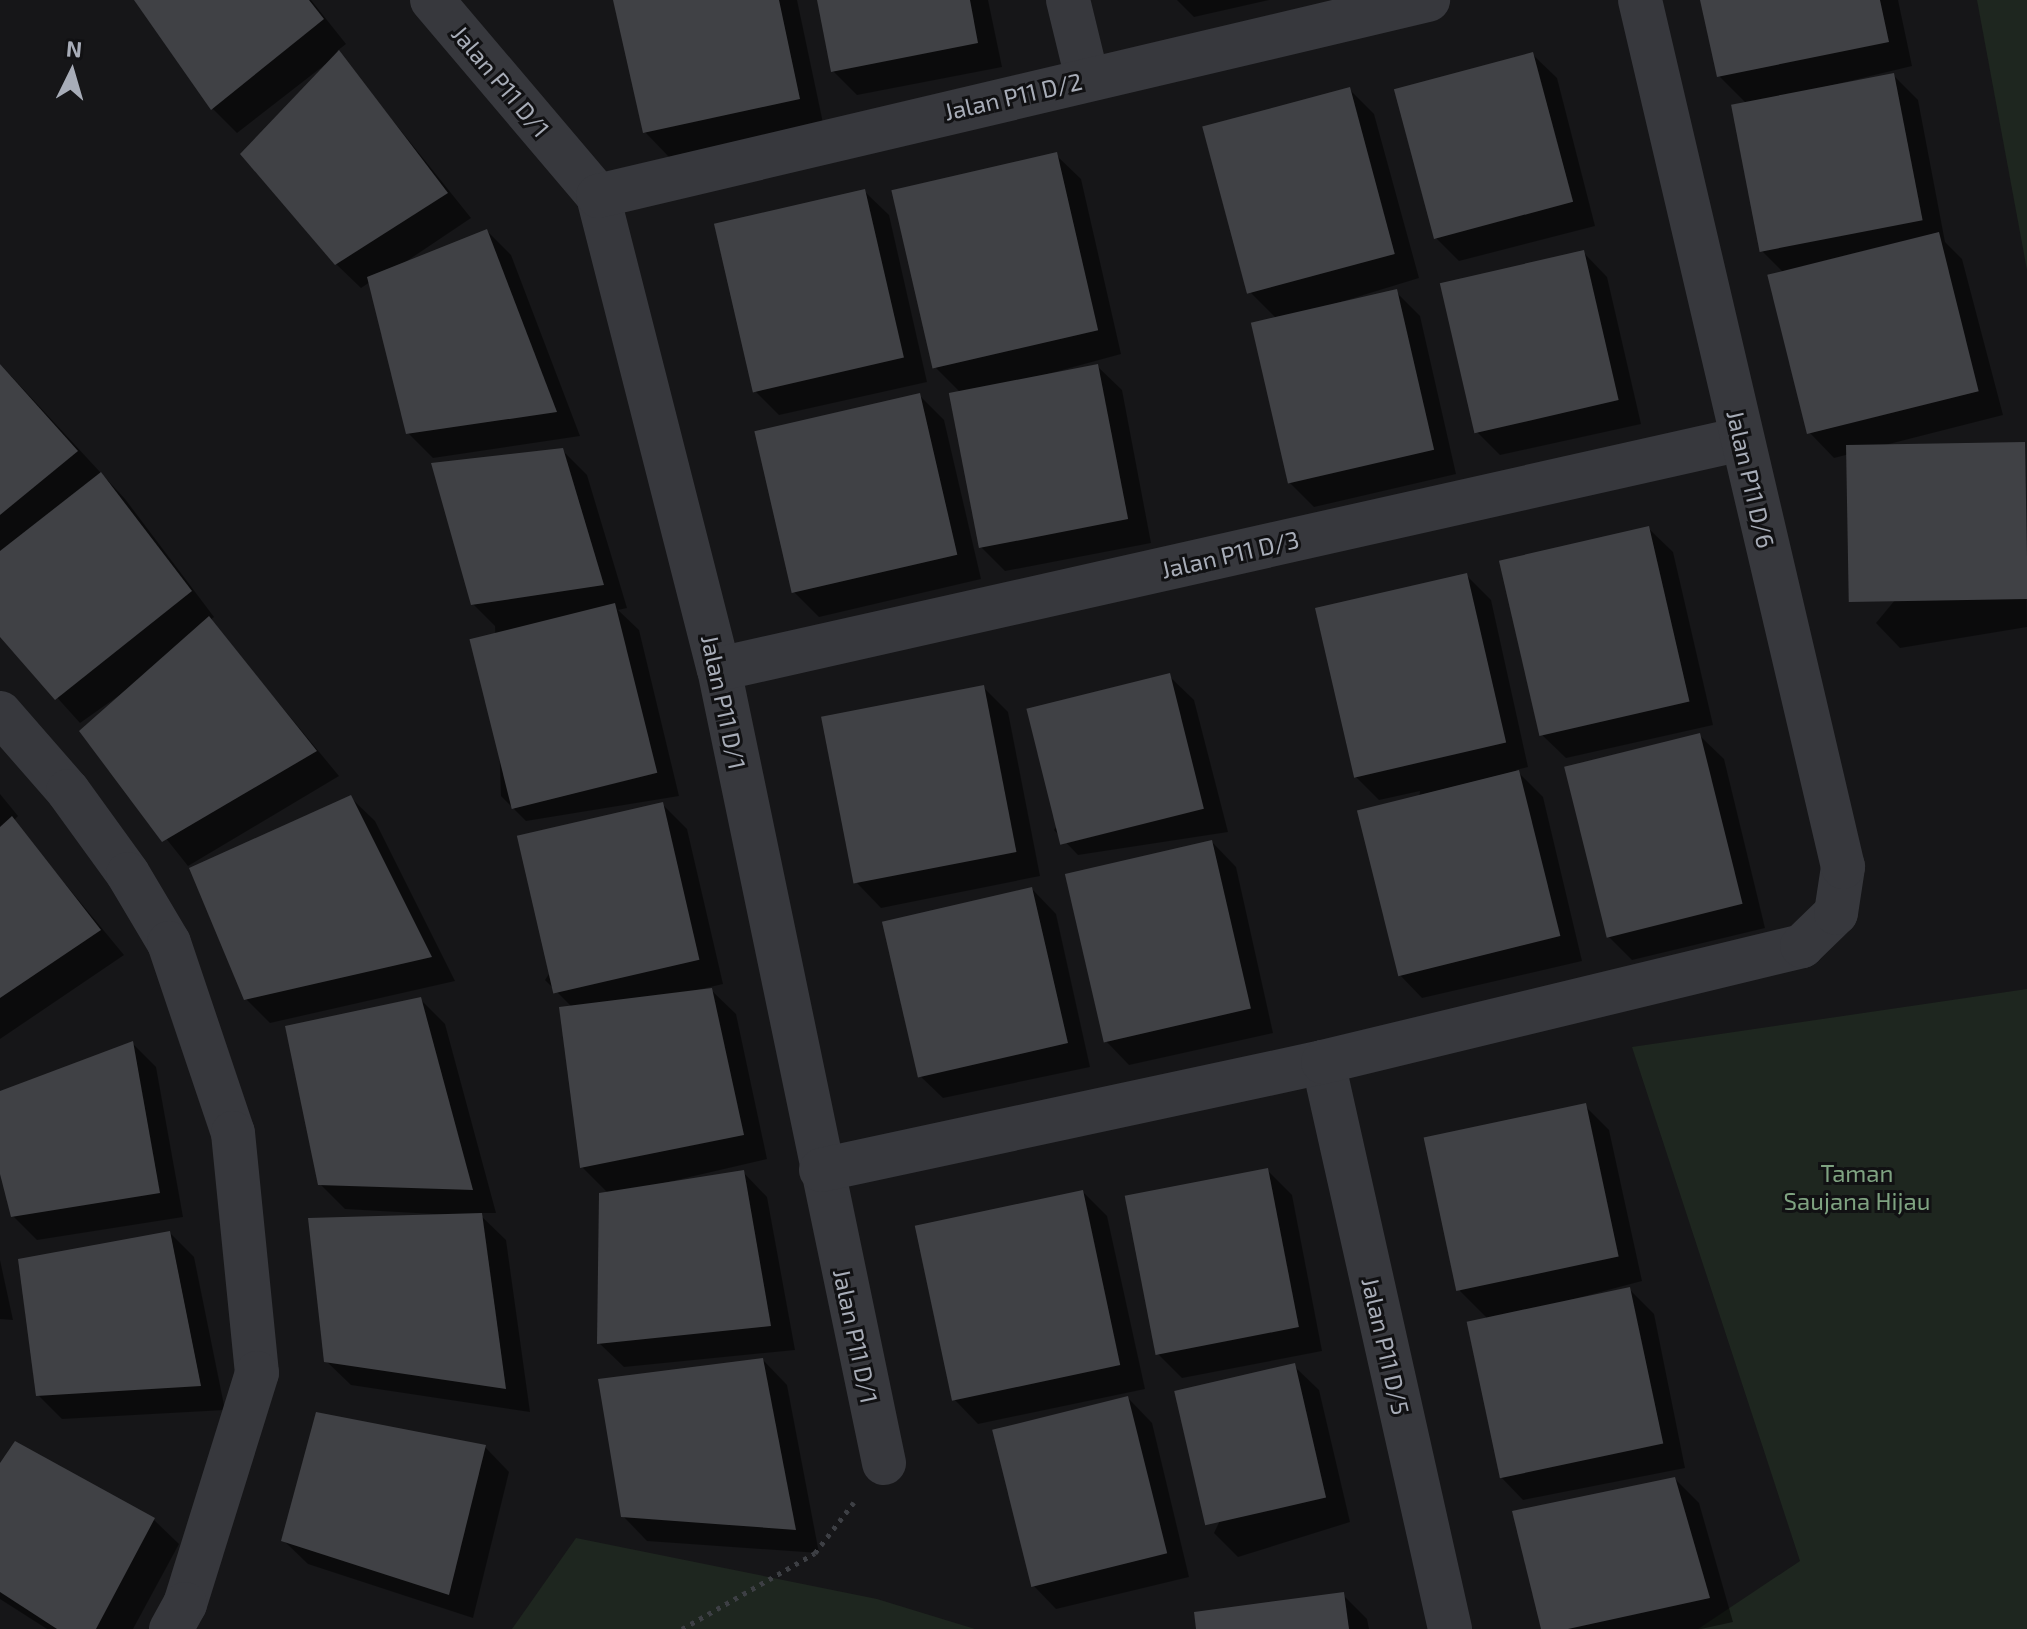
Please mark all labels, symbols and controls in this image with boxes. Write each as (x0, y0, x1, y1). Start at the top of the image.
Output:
street label: Jalan P11 D/1 (446, 19, 556, 143)
north arrow (32, 32, 112, 112)
text: N (65, 34, 83, 62)
street label: Jalan P11 D/2 (941, 66, 1085, 126)
street label: Jalan P11 D/6 (1721, 407, 1781, 551)
street label: Jalan P11 D/3 (1158, 524, 1302, 584)
street label: Jalan P11 D/1 (696, 632, 752, 772)
park label: Taman Saujana Hijau (1784, 1159, 1930, 1215)
street label: Jalan P11 D/1 (828, 1266, 884, 1406)
street label: Jalan P11 D/5 (1356, 1275, 1416, 1417)

